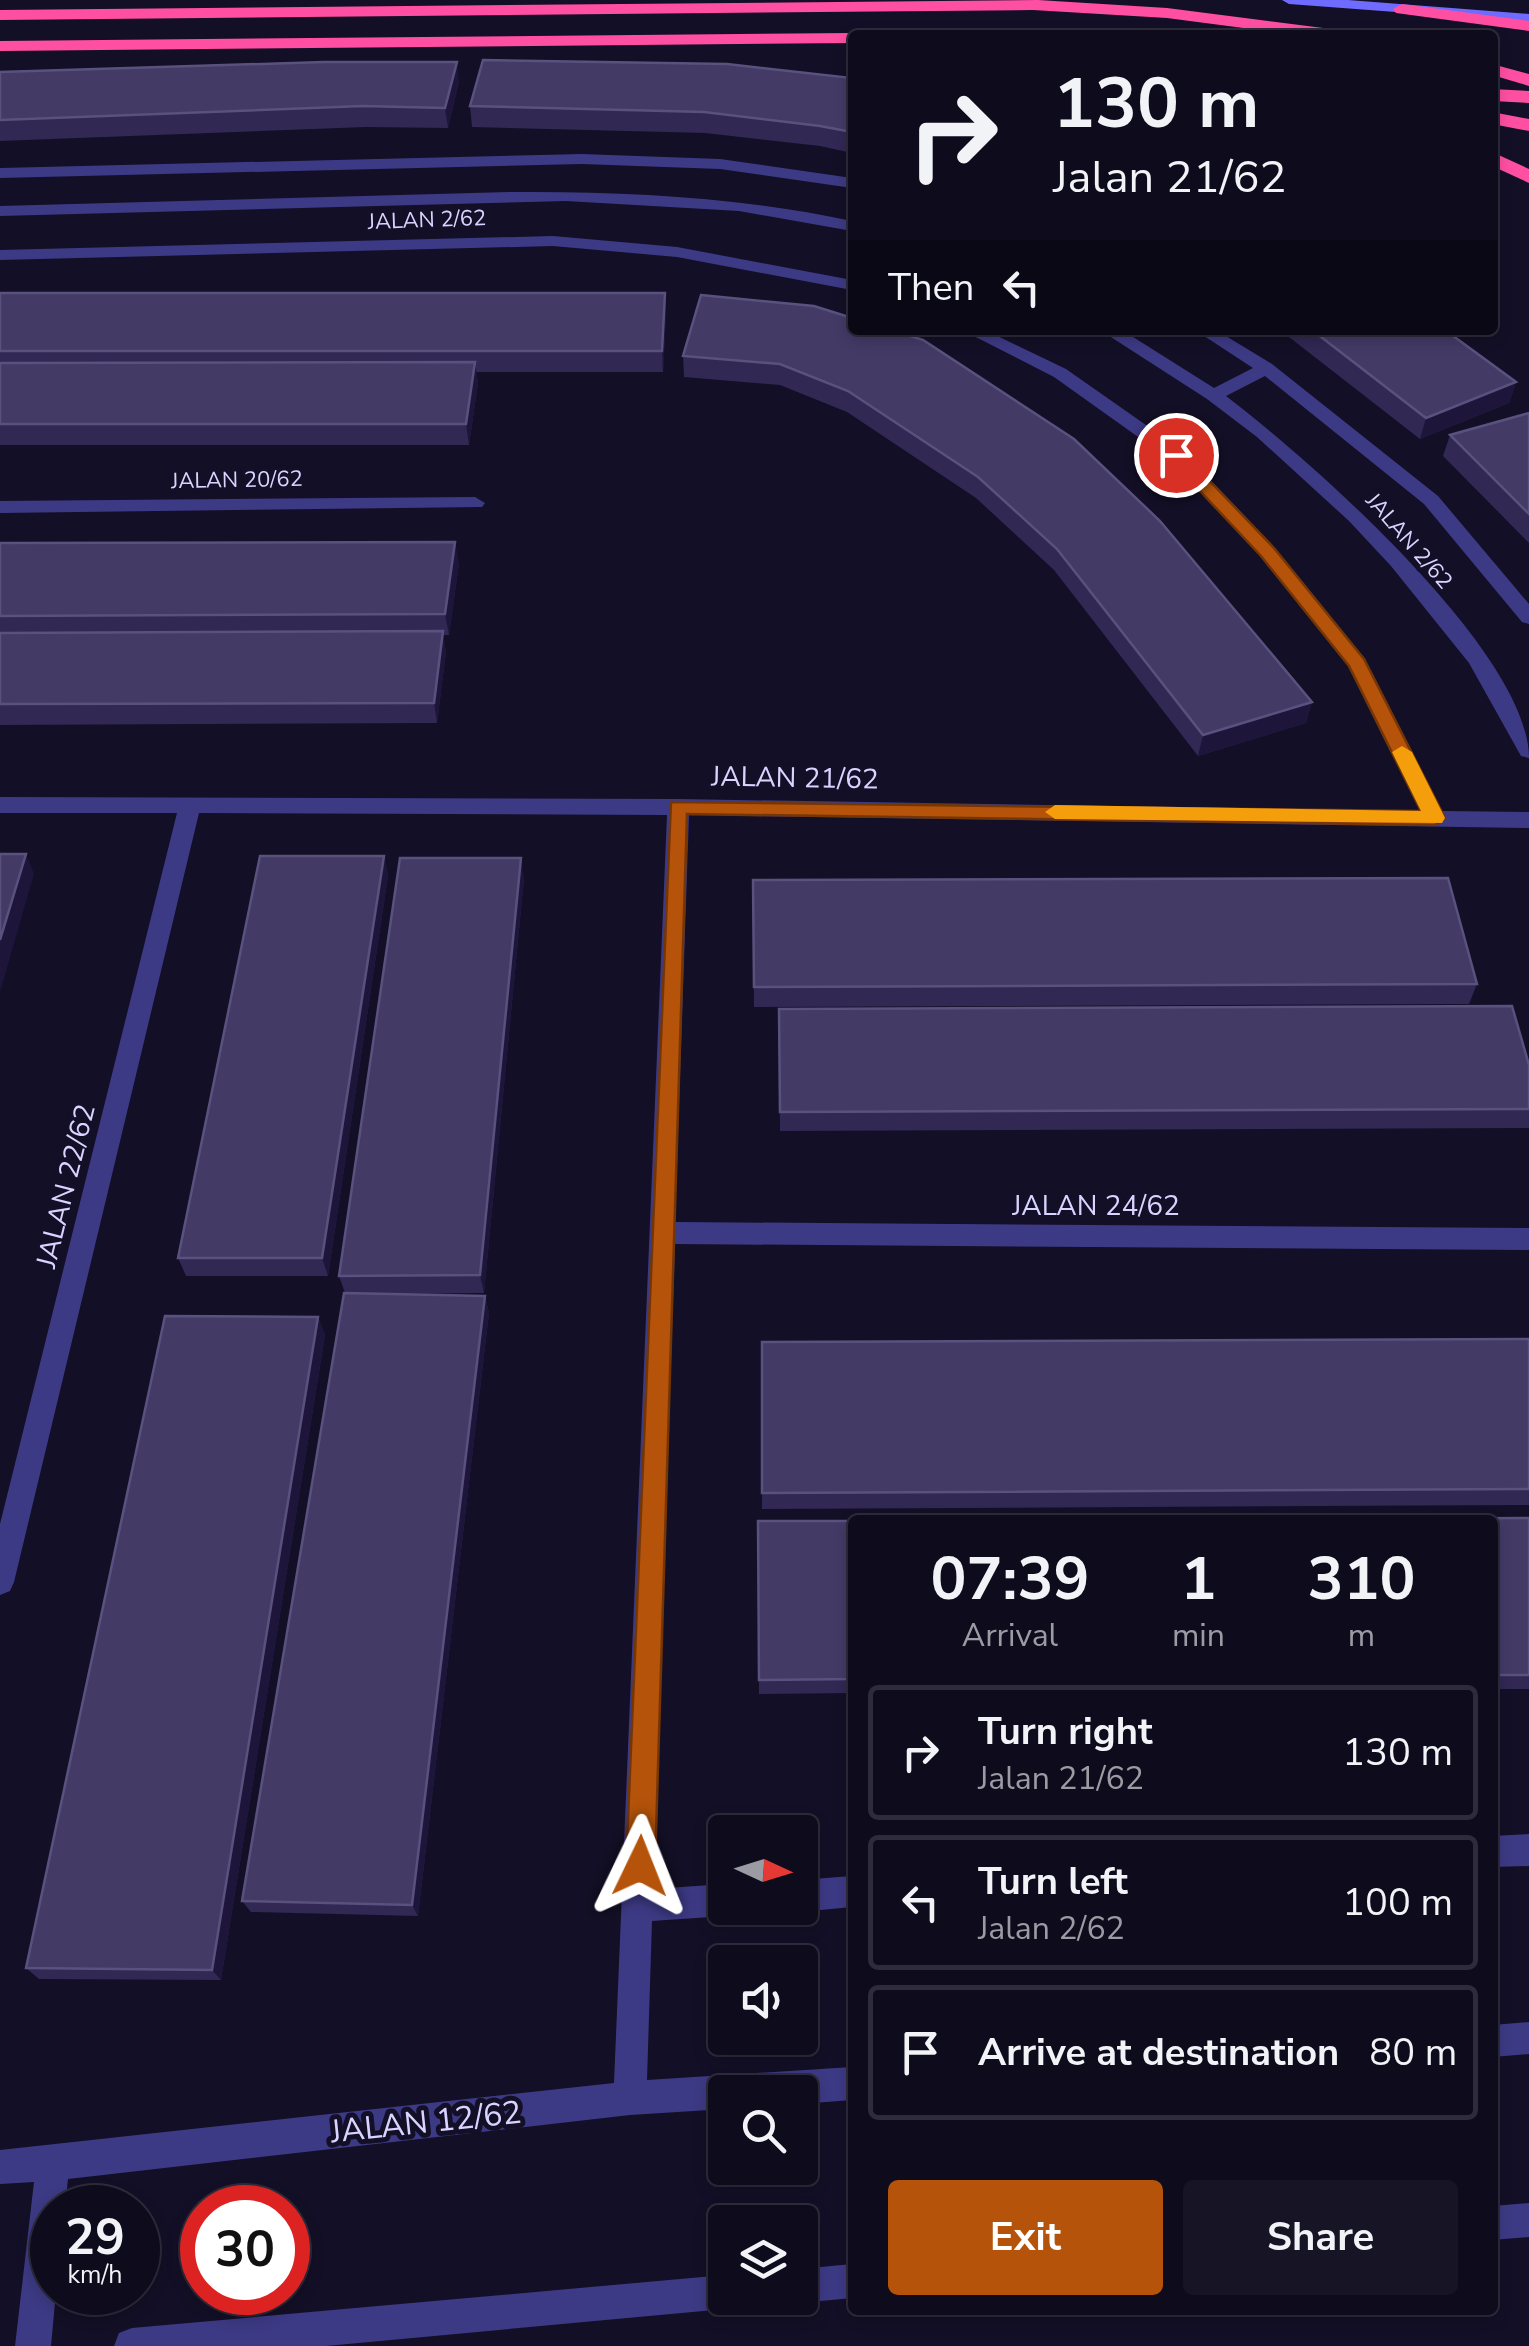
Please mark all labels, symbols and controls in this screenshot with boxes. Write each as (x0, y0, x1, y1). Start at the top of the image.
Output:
text: 130 m (1053, 56, 1259, 152)
icon: right (888, 70, 1018, 200)
text: Jalan 21/62 (1053, 147, 1286, 208)
street label: JALAN 2/62 (366, 203, 487, 237)
icon: left (994, 260, 1049, 315)
text: Then (888, 262, 974, 313)
pin (1134, 413, 1219, 498)
icon: arrive (1149, 428, 1204, 483)
street label: JALAN 20/62 (170, 464, 303, 496)
street label: JALAN 2/62 (1358, 486, 1459, 596)
street label: JALAN 21/62 (710, 758, 879, 798)
street label: JALAN 22/62 (27, 1100, 105, 1273)
street label: JALAN 24/62 (1011, 1187, 1180, 1225)
text: 07:39 (931, 1538, 1089, 1620)
text: 1 (1180, 1538, 1216, 1620)
text: 310 (1307, 1538, 1415, 1620)
text: Arrival (962, 1614, 1058, 1657)
text: min (1172, 1614, 1225, 1657)
text: m (1348, 1614, 1375, 1657)
text: Turn right (978, 1706, 1153, 1757)
icon: right (893, 1725, 948, 1780)
text: 130 m (1342, 1727, 1453, 1778)
text: Jalan 21/62 (978, 1757, 1144, 1800)
position arrow (588, 1814, 692, 1918)
north arrow (708, 1815, 818, 1925)
map controls (708, 1815, 818, 2315)
text: Turn left (978, 1856, 1128, 1907)
icon: left (893, 1875, 948, 1930)
text: 100 m (1342, 1877, 1453, 1928)
text: Jalan 2/62 (978, 1907, 1125, 1950)
button: sound (708, 1945, 818, 2055)
icon: arrive (893, 2025, 948, 2080)
text: Arrive at destination (978, 2027, 1339, 2078)
text: 80 m (1369, 2027, 1457, 2078)
button: search (708, 2075, 818, 2185)
street label: JALAN 12/62 (328, 2091, 523, 2153)
button: Exit (888, 2180, 1163, 2295)
button: Share (1183, 2180, 1458, 2295)
speed limit sign: 30 (180, 2185, 310, 2315)
text: 29 (65, 2203, 125, 2272)
button: layers (708, 2205, 818, 2315)
text: km/h (67, 2258, 123, 2292)

